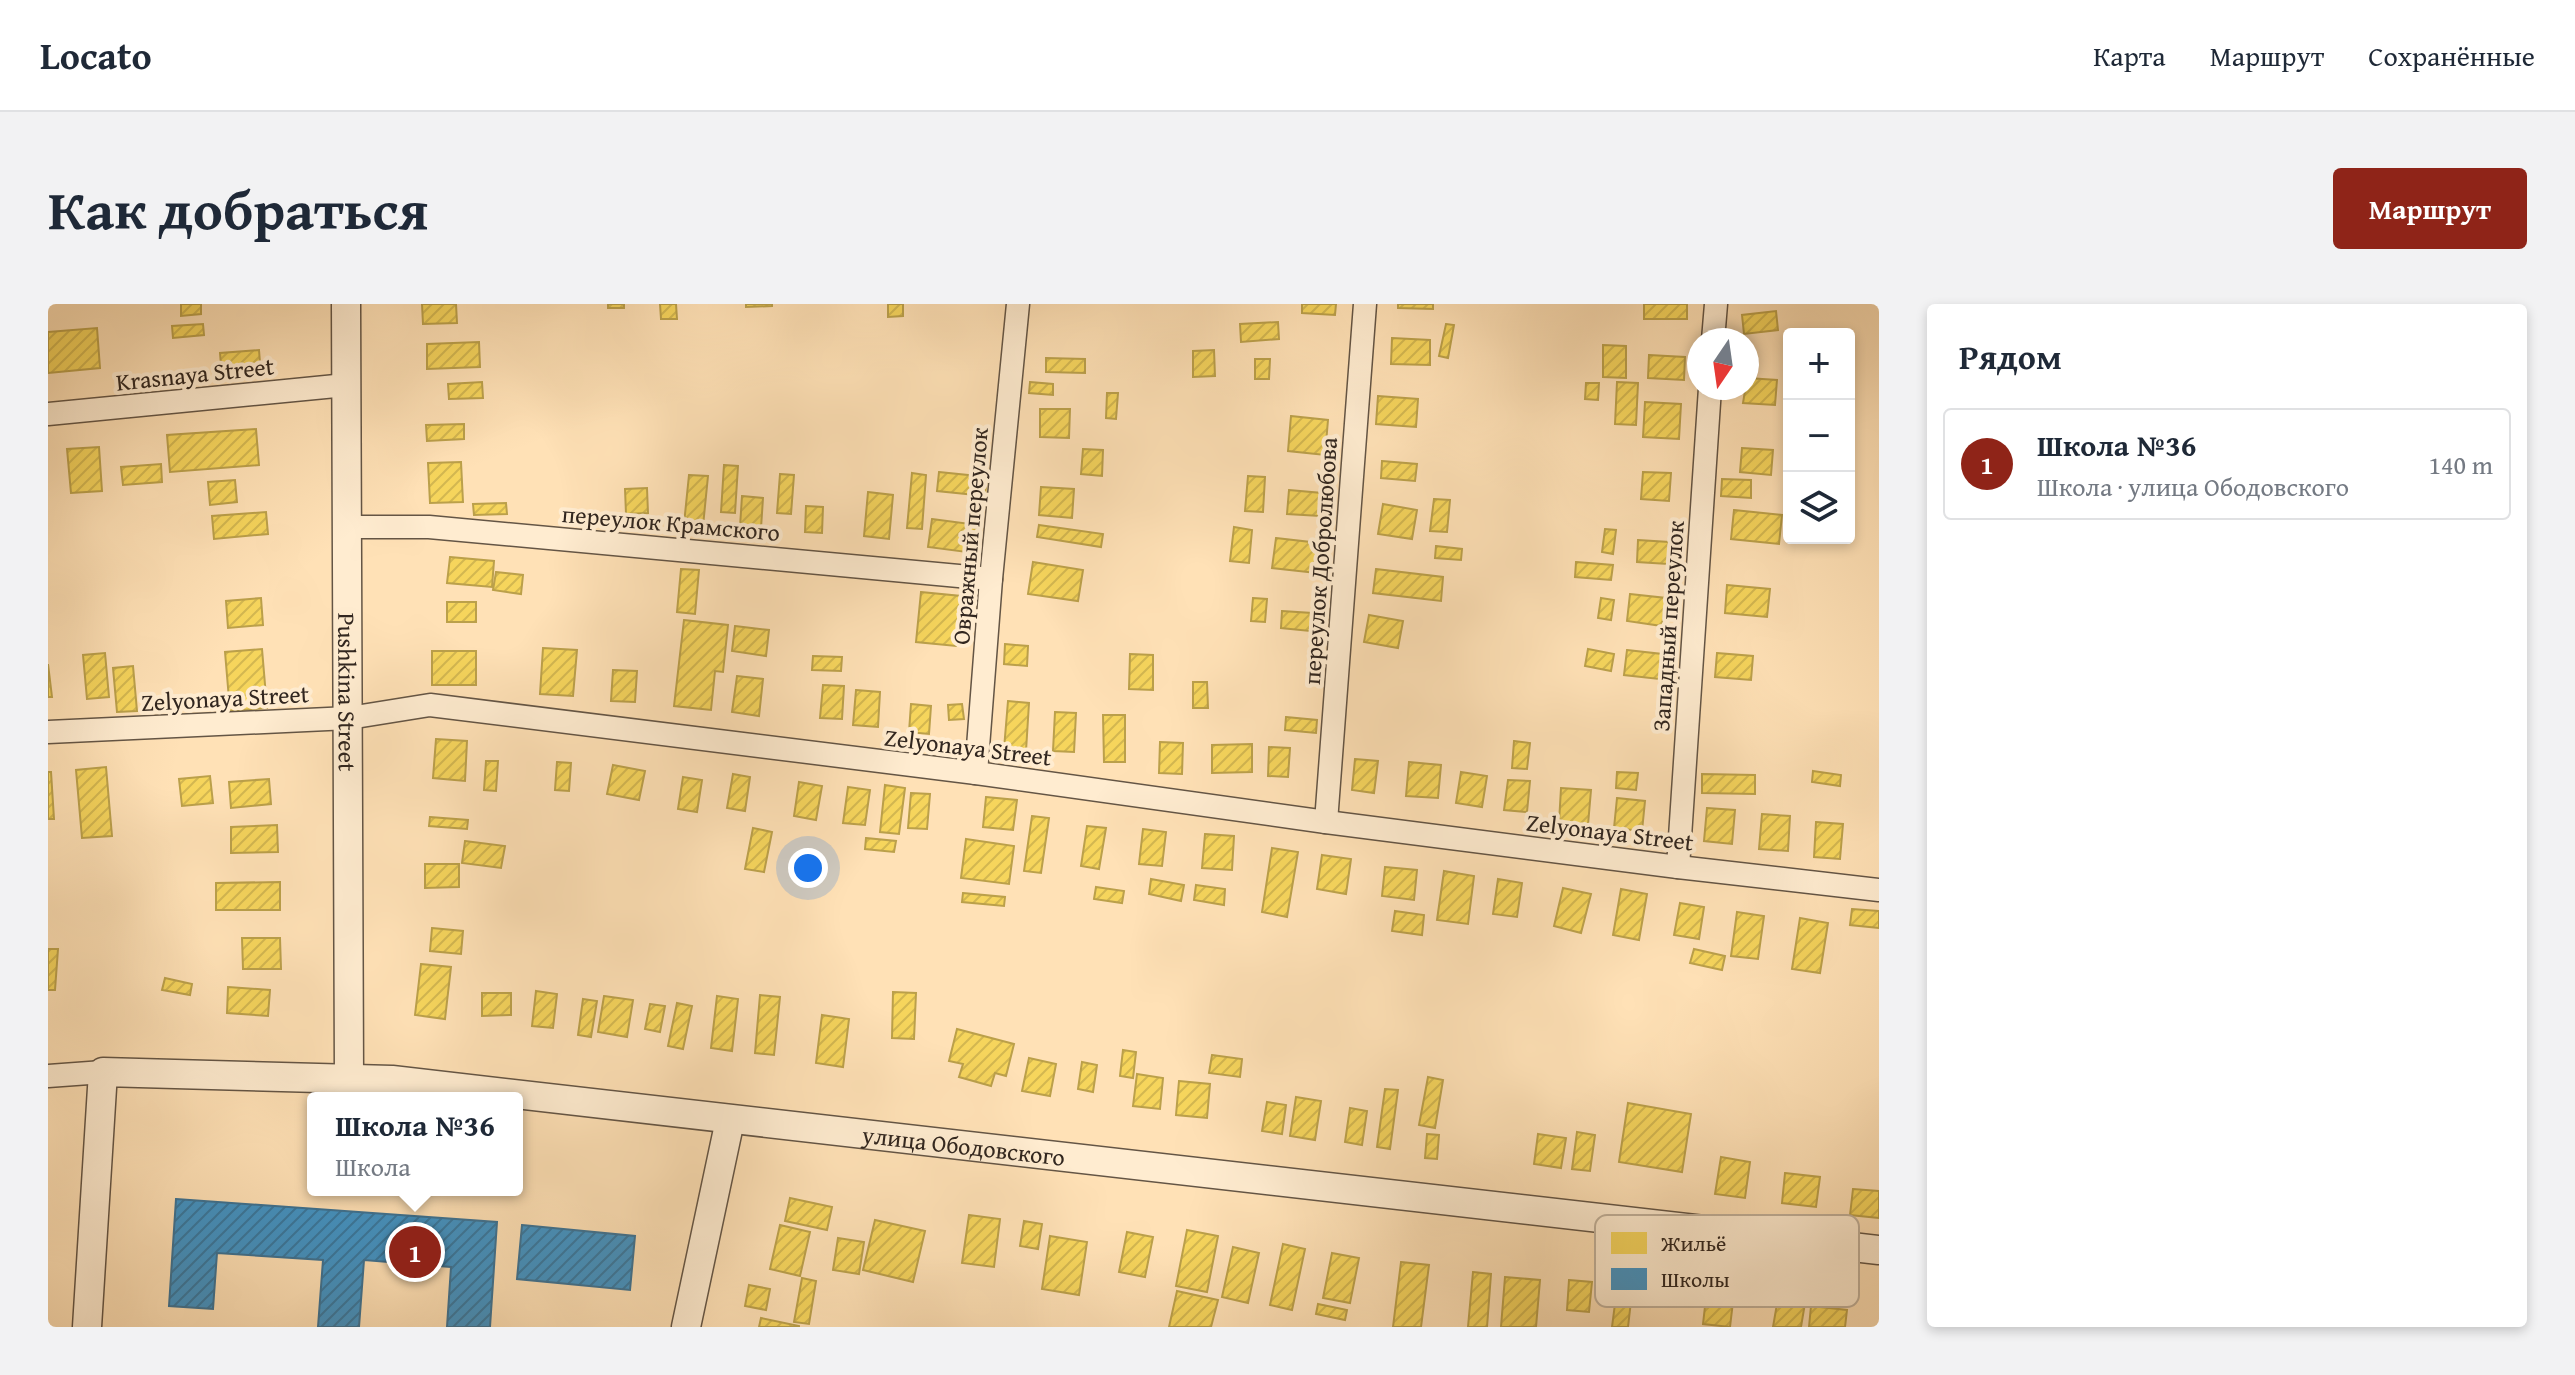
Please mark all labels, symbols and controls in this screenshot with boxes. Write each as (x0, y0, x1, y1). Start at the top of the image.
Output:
text: Locato (40, 27, 152, 83)
text: Карта (2093, 35, 2166, 76)
text: Маршрут (2210, 35, 2324, 76)
text: Сохранённые (2368, 35, 2535, 76)
text: Как добраться (48, 167, 428, 250)
button: Маршрут (2333, 168, 2527, 249)
north arrow (1687, 328, 1759, 400)
map controls (1783, 328, 1855, 544)
button: + (1783, 328, 1855, 400)
text: Рядом (1959, 332, 2062, 381)
street label: Krasnaya Street (114, 348, 276, 400)
button: − (1783, 400, 1855, 472)
text: Школа №36 (2037, 423, 2196, 467)
street label: Овражный переулок (943, 426, 997, 646)
street label: переулок Добролюбова (1294, 436, 1346, 686)
text: 1 (1980, 445, 1994, 484)
text: 140 m (2428, 445, 2493, 484)
text: Школа · улица Ободовского (2037, 467, 2349, 506)
button: layers (1783, 472, 1855, 544)
street label: переулок Крамского (561, 496, 781, 550)
street label: Западный переулок (1643, 519, 1693, 733)
street label: Pushkina Street (330, 613, 365, 772)
street label: Zelyonaya Street (140, 676, 310, 720)
street label: Zelyonaya Street (882, 719, 1054, 775)
street label: Zelyonaya Street (1524, 804, 1696, 860)
your location (788, 848, 828, 888)
popup (307, 1092, 523, 1196)
text: Школа №36 (335, 1103, 495, 1147)
street label: улица Ободовского (859, 1116, 1067, 1174)
text: Школа (335, 1147, 411, 1186)
legend (1595, 1215, 1859, 1307)
pin: 1 (389, 1222, 441, 1282)
text: Жильё (1660, 1227, 1726, 1259)
text: Школы (1661, 1263, 1730, 1295)

